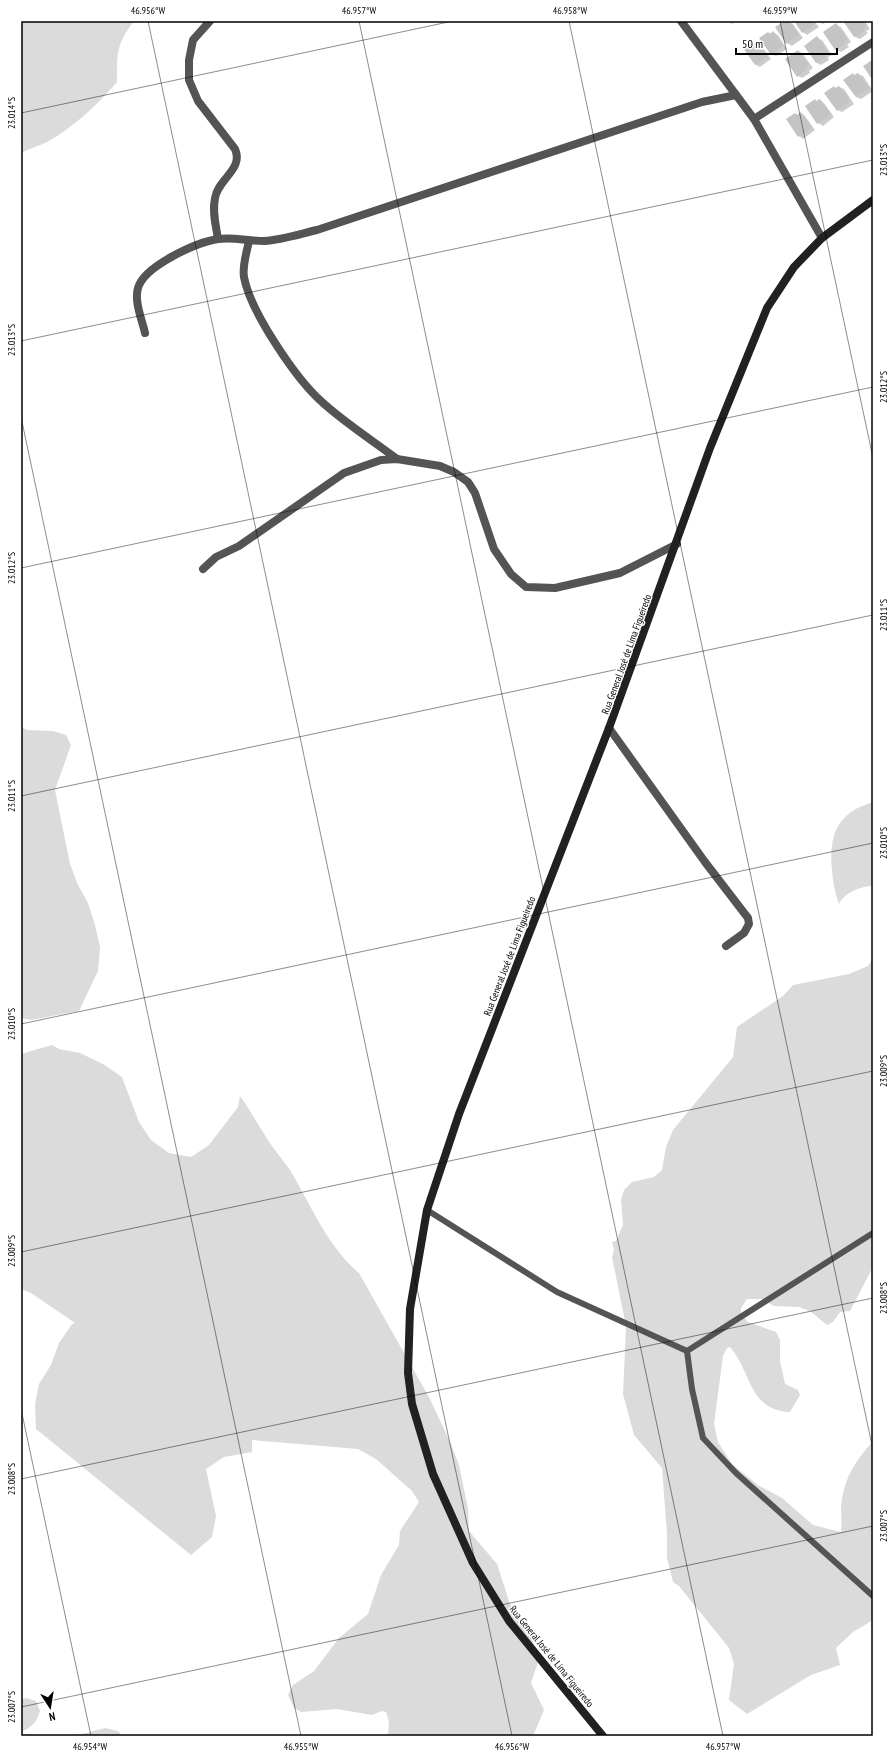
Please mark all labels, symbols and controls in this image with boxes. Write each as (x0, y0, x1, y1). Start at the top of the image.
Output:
text: 46.956°W (131, 4, 165, 17)
text: 46.957°W (342, 4, 376, 17)
text: 46.958°W (553, 4, 587, 17)
text: 46.959°W (763, 4, 797, 17)
scale bar (736, 30, 837, 56)
text: 50 m (742, 36, 763, 51)
text: 23.014°S (5, 97, 18, 129)
text: 23.013°S (877, 144, 890, 176)
text: 23.013°S (5, 324, 18, 356)
text: 23.012°S (877, 371, 890, 403)
text: 23.012°S (5, 552, 18, 584)
street label: Rua General José de Lima Figueiredo (599, 592, 654, 716)
text: 23.011°S (877, 599, 890, 631)
text: 23.011°S (5, 780, 18, 812)
text: 23.010°S (877, 827, 890, 859)
street label: Rua General José de Lima Figueiredo (481, 895, 538, 1018)
text: 23.010°S (5, 1008, 18, 1040)
text: 23.009°S (877, 1055, 890, 1087)
text: 23.009°S (5, 1235, 18, 1267)
text: 23.008°S (877, 1282, 890, 1314)
text: 23.008°S (5, 1463, 18, 1495)
text: 23.007°S (877, 1510, 890, 1542)
street label: Rua General José de Lima Figueiredo (507, 1603, 597, 1710)
north arrow (30, 1687, 70, 1727)
text: 23.007°S (5, 1691, 18, 1723)
text: N (48, 1709, 56, 1724)
text: 46.954°W (73, 1740, 107, 1753)
text: 46.955°W (284, 1740, 318, 1753)
text: 46.956°W (495, 1740, 529, 1753)
text: 46.957°W (706, 1740, 740, 1753)

